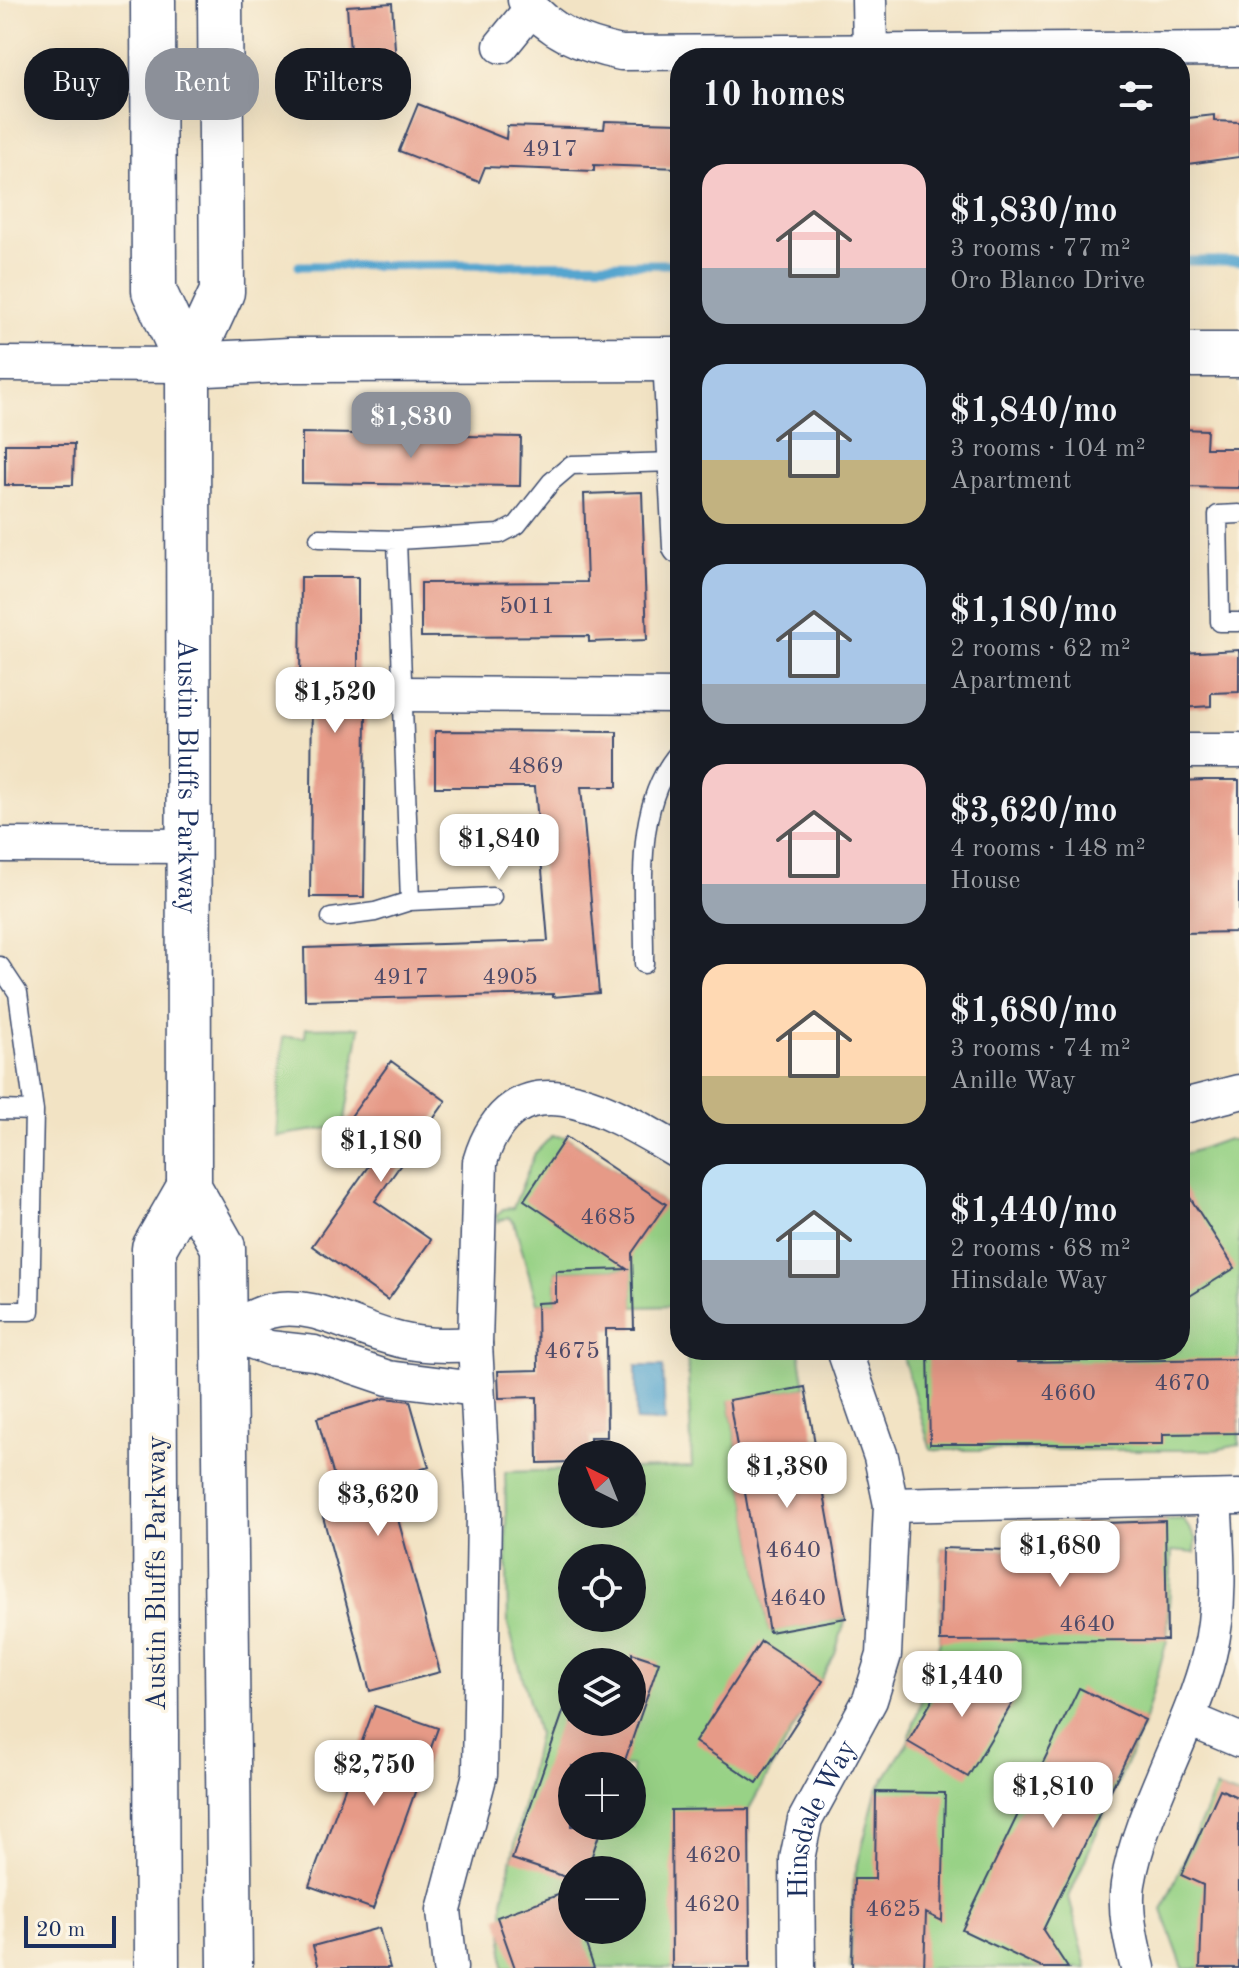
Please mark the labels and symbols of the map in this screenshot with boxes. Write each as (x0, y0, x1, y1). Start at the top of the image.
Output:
house number: 4917 (522, 138, 578, 162)
pin: $1,830 (346, 392, 476, 460)
house number: 5011 (499, 595, 555, 619)
street label: Austin Bluffs Parkway (171, 638, 200, 915)
pin: $1,520 (270, 667, 400, 735)
house number: 4869 (508, 755, 564, 779)
pin: $1,840 (434, 814, 564, 882)
house number: 4917 (373, 966, 429, 990)
house number: 4905 (482, 966, 538, 990)
pin: $1,180 (316, 1116, 446, 1184)
house number: 4685 (580, 1206, 636, 1230)
house number: 4675 (544, 1340, 600, 1364)
house number: 4670 (1154, 1372, 1210, 1396)
house number: 4660 (1040, 1382, 1096, 1406)
street label: Austin Bluffs Parkway (144, 1435, 172, 1711)
north arrow (558, 1440, 646, 1528)
pin: $1,380 (722, 1442, 852, 1510)
pin: $3,620 (313, 1470, 443, 1538)
pin: $1,680 (995, 1521, 1125, 1589)
house number: 4640 (765, 1539, 821, 1563)
house number: 4640 (770, 1587, 826, 1611)
house number: 4640 (1059, 1613, 1115, 1637)
pin: $1,440 (897, 1651, 1027, 1719)
street label: Hinsdale Way (786, 1736, 863, 1899)
pin: $2,750 (309, 1740, 439, 1808)
pin: $1,810 (988, 1762, 1118, 1830)
house number: 4620 (685, 1844, 741, 1868)
house number: 4620 (684, 1893, 740, 1917)
house number: 4625 (865, 1898, 921, 1922)
scale bar (24, 1912, 116, 1948)

